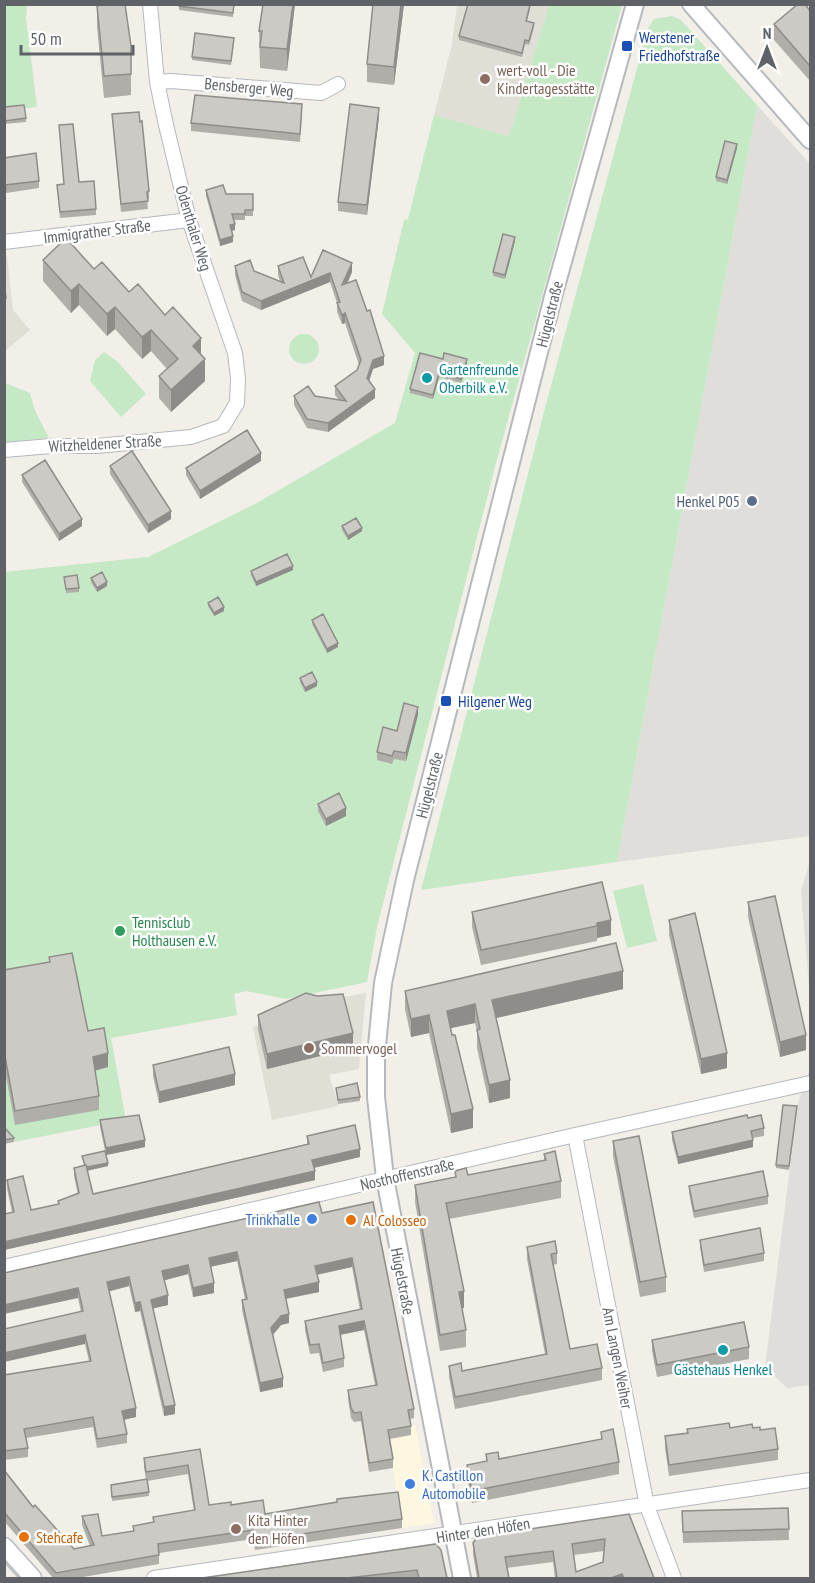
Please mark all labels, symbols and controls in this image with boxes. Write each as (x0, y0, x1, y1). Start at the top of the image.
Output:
scale bar (21, 18, 134, 56)
north arrow (737, 18, 797, 78)
text: N (763, 23, 771, 43)
text: 50 m (30, 27, 62, 50)
place label: Werstener Friedhofstraße (639, 27, 720, 65)
marker: Werstener Friedhofstraße (620, 39, 634, 53)
place label: wert-voll - Die Kindertagesstätte (497, 60, 595, 98)
marker: wert-voll - Die Kindertagesstätte (478, 72, 492, 86)
street label: Bensberger Weg (204, 73, 294, 101)
street label: Odenthaler Weg (171, 183, 217, 273)
street label: Immigrather Straße (42, 214, 152, 248)
street label: Hügelstraße (531, 279, 567, 349)
place label: Gartenfreunde Oberbilk e.V. (439, 359, 519, 397)
marker: Gartenfreunde Oberbilk e.V. (420, 371, 434, 385)
street label: Witzheldener Straße (48, 430, 162, 456)
place label: Henkel P05 (676, 491, 740, 511)
marker: Henkel P05 (745, 494, 759, 508)
place label: Hilgener Weg (458, 691, 532, 711)
marker: Hilgener Weg (439, 694, 453, 708)
street label: Hügelstraße (411, 750, 447, 820)
place label: Tennisclub Holthausen e.V. (132, 912, 217, 950)
marker: Tennisclub Holthausen e.V. (113, 924, 127, 938)
place label: Sommervogel (321, 1038, 397, 1058)
marker: Sommervogel (302, 1041, 316, 1055)
street label: Nosthoffenstraße (358, 1153, 456, 1195)
place label: Trinkhalle (246, 1209, 300, 1229)
place label: Al Colosseo (363, 1210, 426, 1230)
marker: Trinkhalle (305, 1212, 319, 1226)
marker: Al Colosseo (344, 1213, 358, 1227)
street label: Hügelstraße (387, 1246, 419, 1316)
street label: Am Langen Weiher (598, 1305, 638, 1411)
marker: Gästehaus Henkel (716, 1343, 730, 1357)
place label: Gästehaus Henkel (674, 1359, 772, 1379)
place label: K. Castillon Automobile (422, 1465, 486, 1503)
marker: K. Castillon Automobile (403, 1477, 417, 1491)
place label: Kita Hinter den Höfen (248, 1510, 309, 1548)
street label: Hinter den Höfen (435, 1513, 531, 1547)
marker: Kita Hinter den Höfen (229, 1522, 243, 1536)
place label: Stehcafe (36, 1527, 83, 1547)
marker: Stehcafe (17, 1530, 31, 1544)

